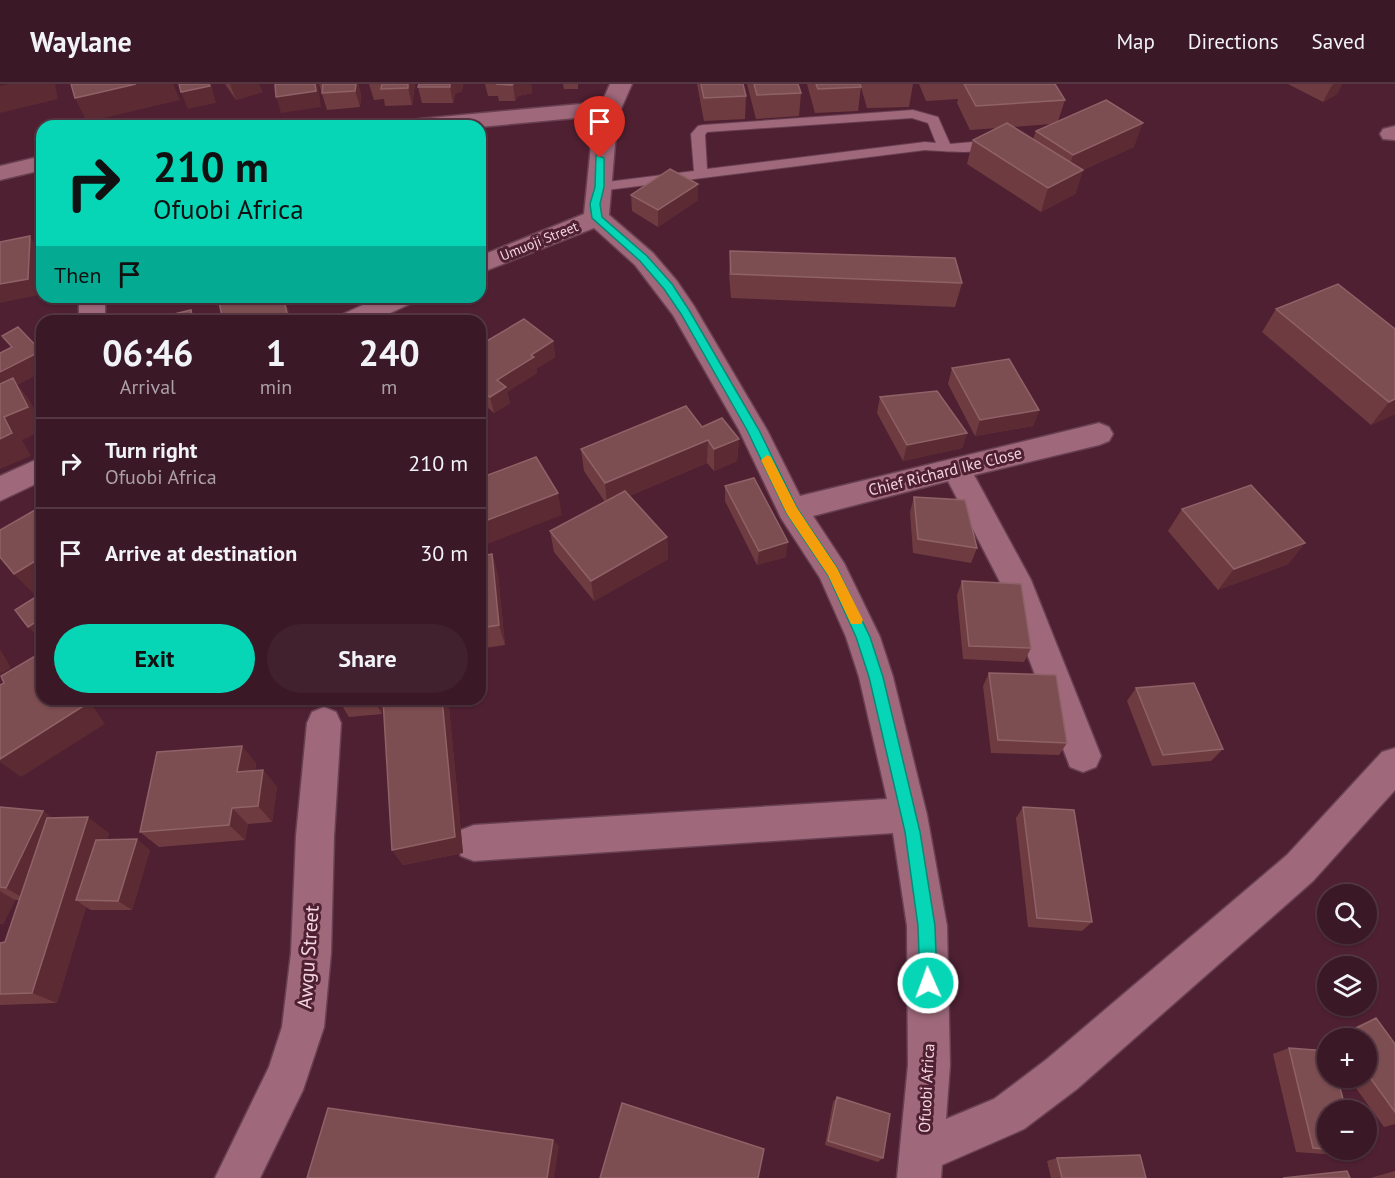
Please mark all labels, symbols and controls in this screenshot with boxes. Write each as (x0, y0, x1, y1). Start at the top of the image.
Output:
text: Waylane (30, 23, 132, 60)
text: Map (1116, 28, 1155, 55)
text: Directions (1188, 28, 1279, 55)
text: Saved (1312, 28, 1365, 55)
pin (574, 96, 625, 158)
icon: arrive (583, 105, 616, 138)
text: 210 m (153, 139, 269, 194)
icon: right (54, 144, 132, 222)
text: Ofuobi Africa (153, 192, 304, 226)
street label: Umuoji Street (497, 217, 581, 265)
icon: arrive (113, 258, 146, 291)
text: Then (54, 261, 101, 289)
text: 06:46 (102, 329, 194, 376)
text: 1 (266, 329, 286, 376)
text: 240 (359, 329, 420, 376)
text: Arrival (120, 374, 176, 400)
text: min (260, 374, 292, 400)
text: m (381, 374, 397, 400)
text: Turn right (105, 436, 197, 464)
street label: Chief Richard Ike Close (866, 442, 1024, 500)
icon: right (54, 447, 87, 480)
text: 210 m (408, 449, 468, 477)
text: Ofuobi Africa (105, 464, 217, 490)
icon: arrive (54, 537, 87, 570)
text: Arrive at destination (105, 539, 297, 567)
text: 30 m (420, 539, 468, 567)
button: Exit (54, 624, 255, 693)
button: Share (267, 624, 468, 693)
map controls (1317, 884, 1377, 1160)
button: search (1317, 884, 1377, 944)
street label: Awgu Street (291, 904, 325, 1010)
position arrow (896, 951, 960, 1015)
button: layers (1317, 956, 1377, 1016)
button: + (1317, 1028, 1377, 1088)
street label: Ofuobi Africa (914, 1043, 938, 1133)
button: − (1317, 1100, 1377, 1160)

